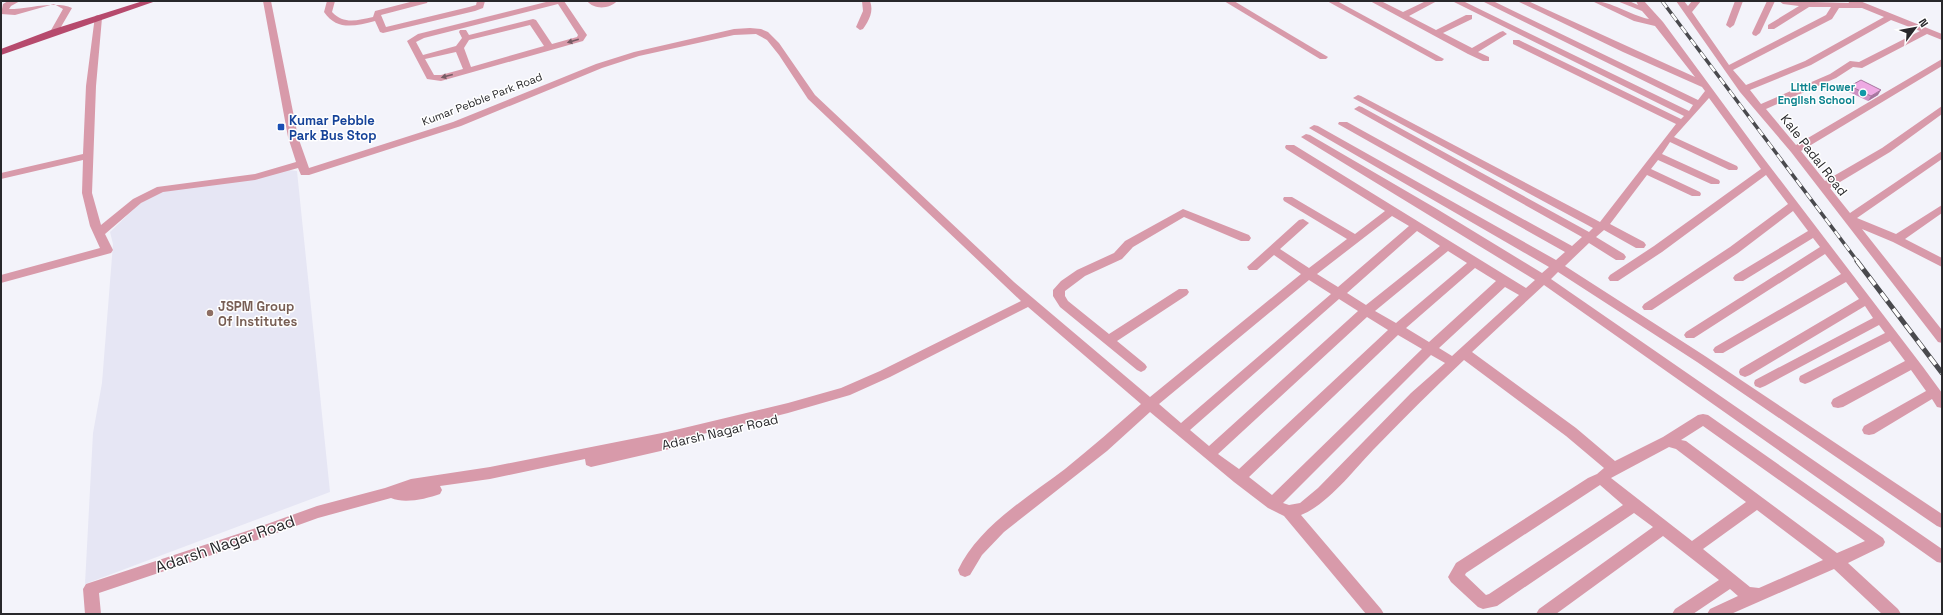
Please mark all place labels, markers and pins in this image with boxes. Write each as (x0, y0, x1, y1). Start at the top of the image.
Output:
place label: Little Flower English School (1778, 80, 1856, 107)
marker: Little Flower English School (1858, 88, 1868, 98)
place label: Kumar Pebble Park Bus Stop (289, 112, 377, 144)
marker: Kumar Pebble Park Bus Stop (276, 122, 286, 132)
place label: JSPM Group Of Institutes (218, 298, 297, 330)
marker: JSPM Group Of Institutes (205, 308, 215, 318)

